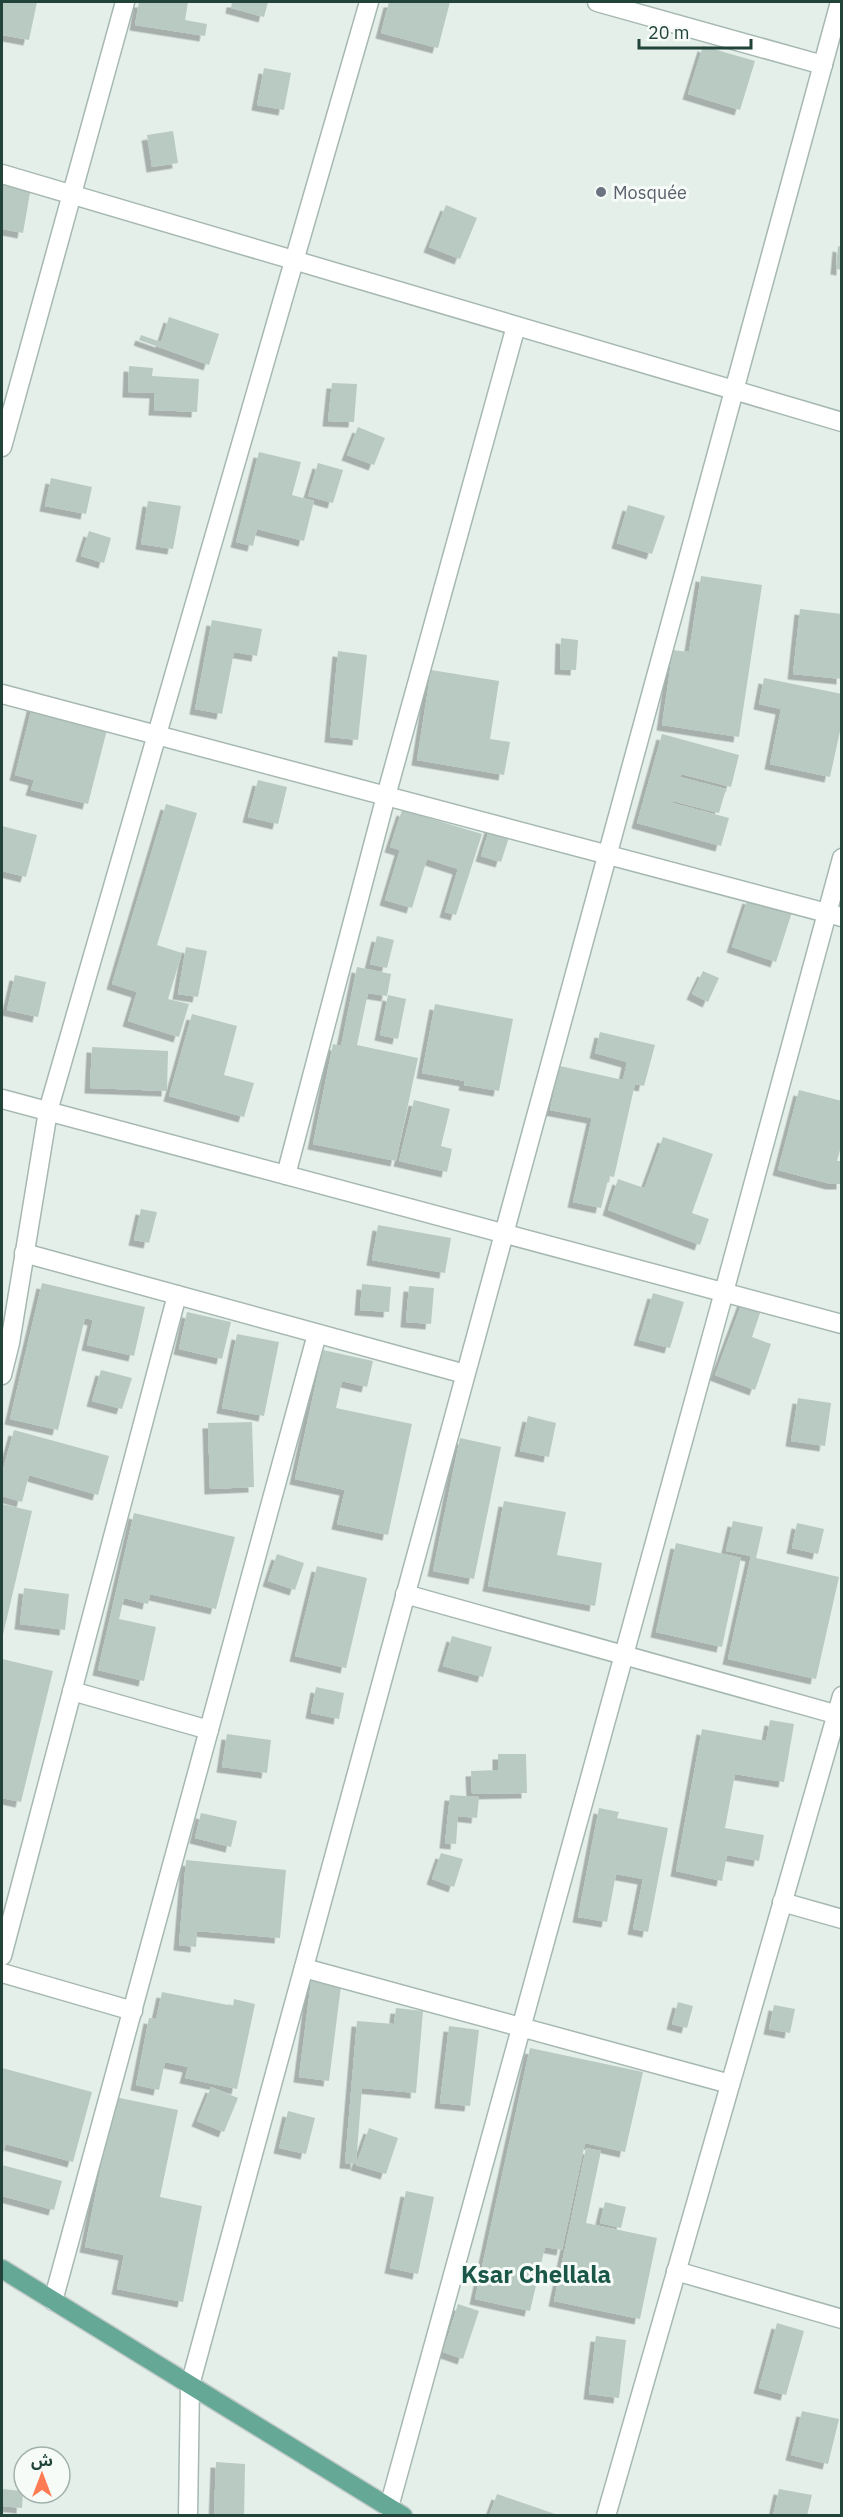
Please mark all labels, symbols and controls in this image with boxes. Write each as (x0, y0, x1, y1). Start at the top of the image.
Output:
scale bar (639, 12, 752, 50)
text: 20 m (648, 21, 690, 44)
place label: Mosquée (613, 181, 687, 204)
marker: Mosquée (594, 185, 608, 199)
district label: Ksar Chellala (461, 2258, 611, 2290)
north arrow (12, 2445, 72, 2505)
text: ش (31, 2450, 53, 2470)

